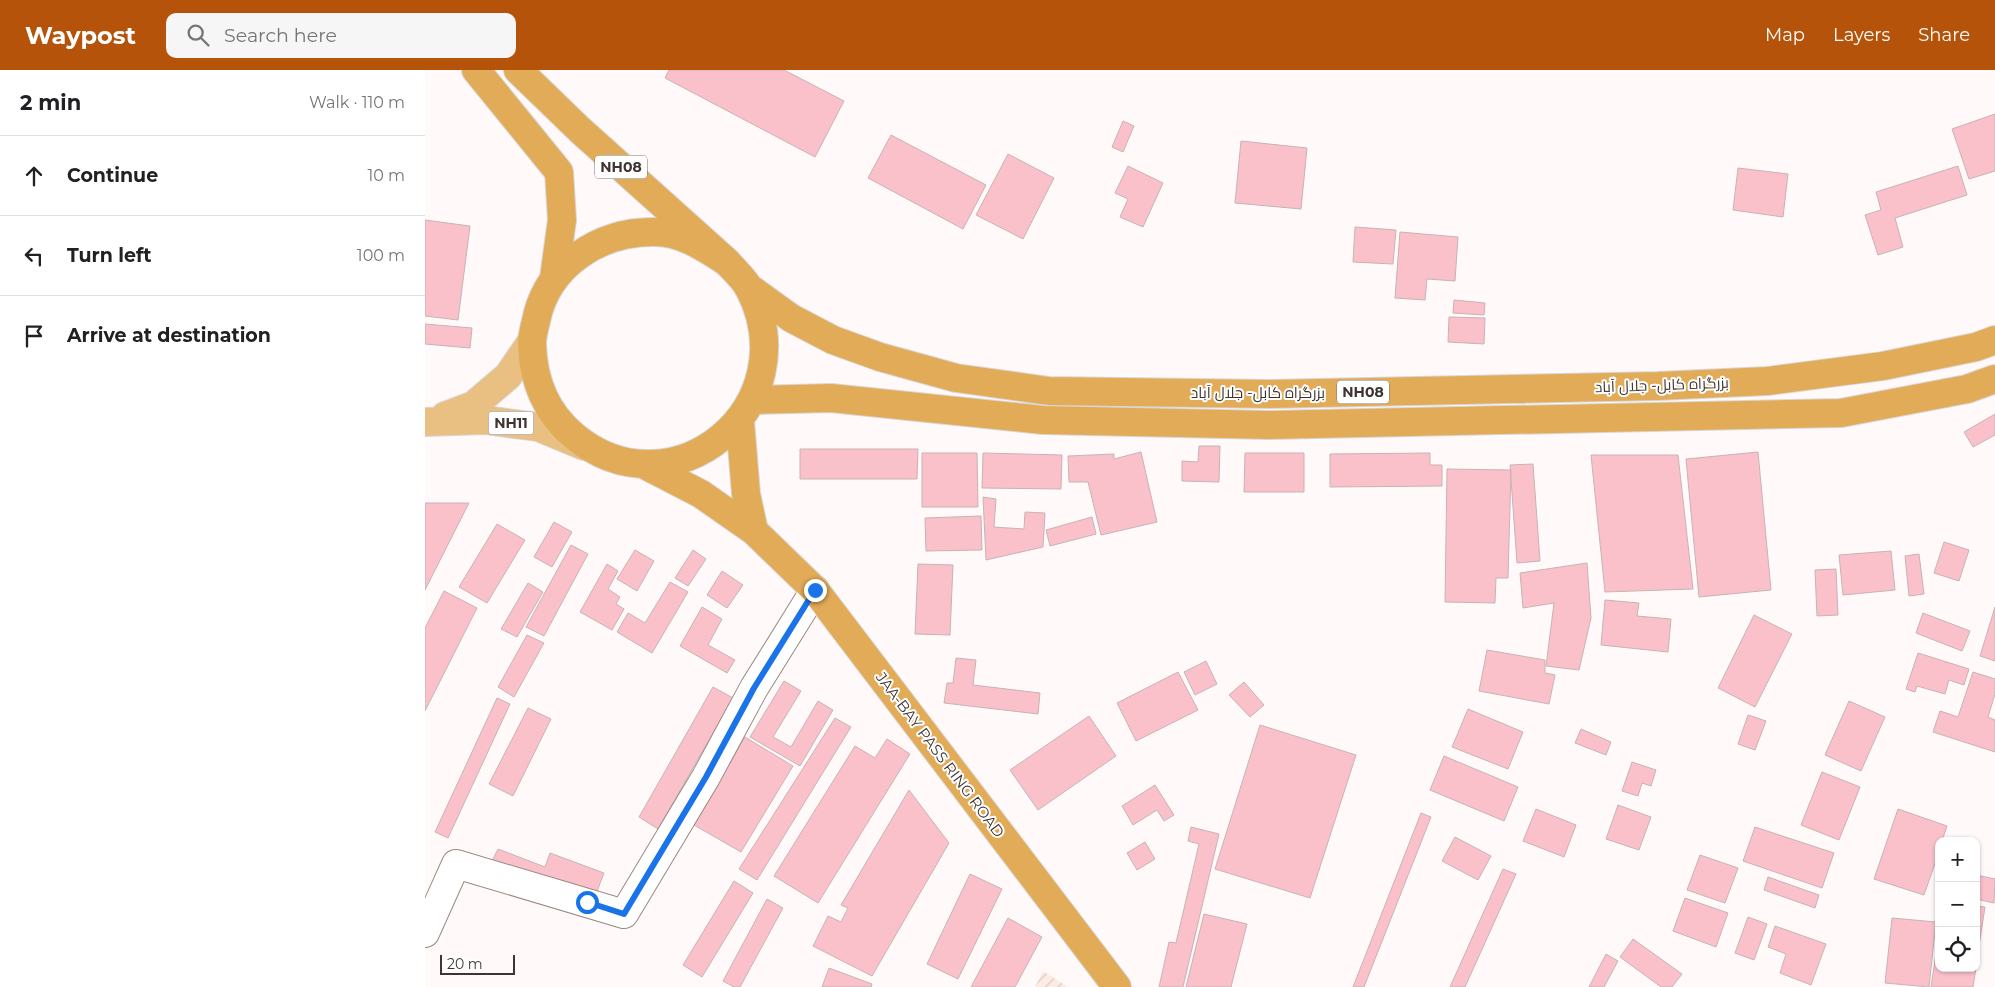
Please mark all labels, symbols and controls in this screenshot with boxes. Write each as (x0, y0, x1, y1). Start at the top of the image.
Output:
search box (166, 13, 516, 58)
text: Waypost (25, 21, 136, 50)
icon: search (184, 21, 212, 49)
text: Search here (224, 24, 337, 47)
text: Map (1765, 24, 1805, 46)
text: Layers (1833, 24, 1890, 46)
text: Share (1918, 24, 1970, 46)
text: 2 min (20, 90, 81, 115)
text: Walk · 110 m (309, 93, 405, 112)
road number: NH08 (595, 155, 647, 178)
icon: ahead (20, 162, 48, 190)
text: Continue (67, 164, 158, 187)
text: 10 m (367, 166, 405, 185)
icon: left (20, 242, 48, 270)
text: Turn left (67, 244, 152, 267)
text: 100 m (357, 246, 405, 265)
icon: arrive (20, 322, 48, 350)
text: Arrive at destination (67, 324, 271, 347)
street label: بزرگراه کابل- جلال آباد (1595, 373, 1729, 397)
road number: NH08 (1337, 381, 1389, 404)
street label: بزرگراه کابل- جلال آباد (1191, 383, 1325, 403)
road number: NH11 (489, 412, 533, 434)
route end (804, 579, 827, 602)
street label: JAA-BAY PASS RING ROAD (871, 668, 1009, 841)
map controls (1935, 837, 1980, 972)
button: + (1935, 837, 1980, 882)
button: − (1935, 882, 1980, 927)
route start (576, 891, 599, 914)
button: locate (1935, 927, 1980, 972)
scale bar (440, 952, 515, 975)
text: 20 m (447, 955, 483, 973)

